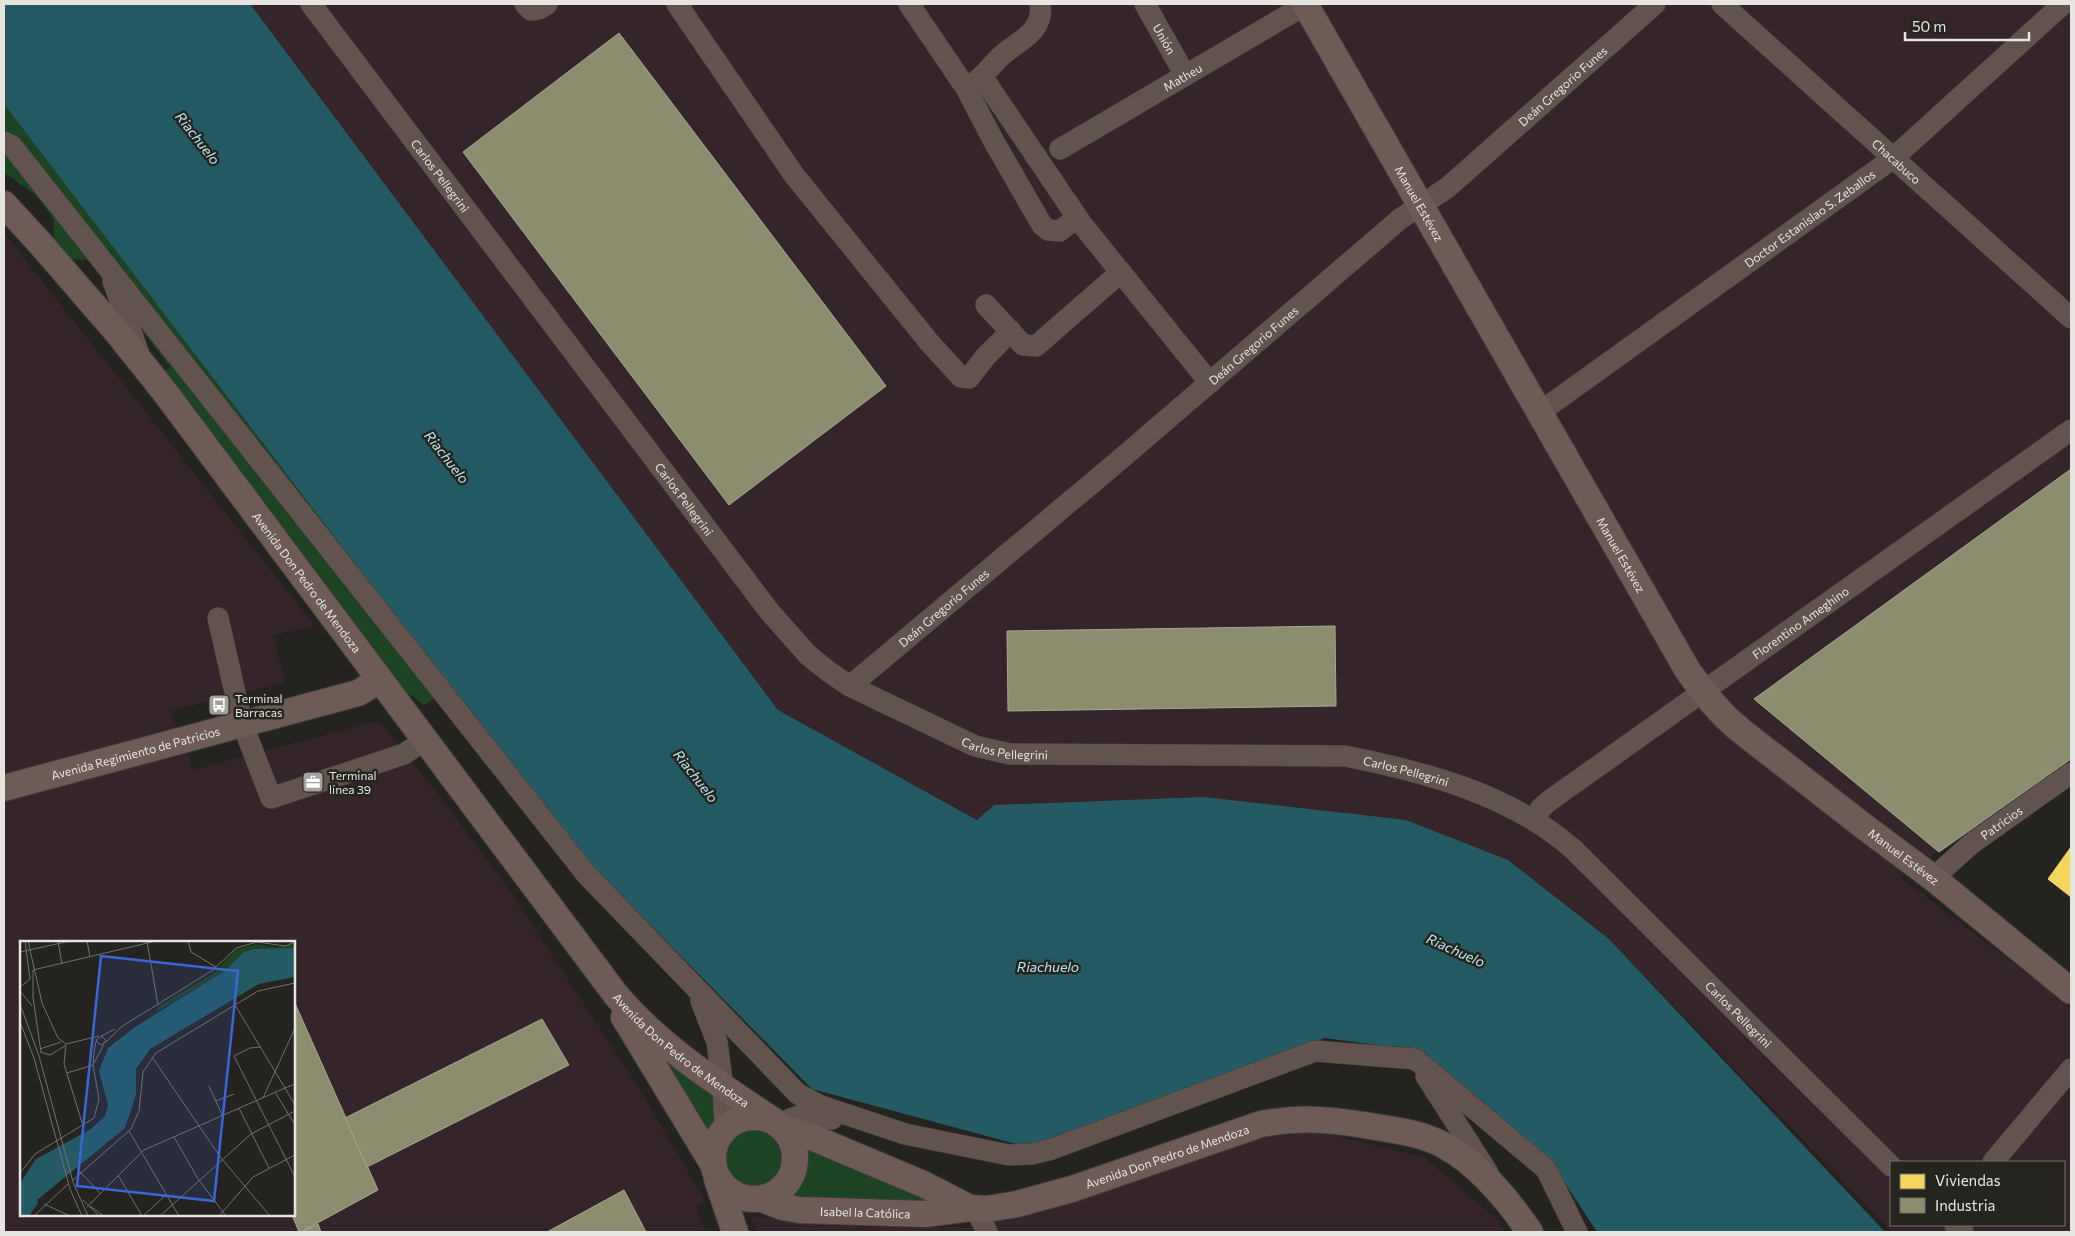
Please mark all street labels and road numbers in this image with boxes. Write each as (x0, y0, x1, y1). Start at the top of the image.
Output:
street label: Unión (1150, 21, 1179, 57)
street label: Deán Gregorio Funes (1515, 43, 1610, 129)
street label: Matheu (1161, 60, 1204, 94)
street label: Carlos Pellegrini (408, 136, 473, 215)
street label: Chacabuco (1870, 136, 1924, 187)
street label: Manuel Estévez (1392, 163, 1447, 244)
street label: Doctor Estanislao S. Zeballos (1741, 167, 1878, 270)
street label: Deán Gregorio Funes (1206, 303, 1301, 387)
street label: Carlos Pellegrini (652, 460, 716, 538)
street label: Avenida Don Pedro de Mendoza (250, 509, 364, 655)
street label: Manuel Estévez (1594, 514, 1648, 595)
street label: Deán Gregorio Funes (896, 566, 991, 649)
street label: Florentino Ameghino (1749, 583, 1851, 661)
street label: Avenida Regimiento de Patricios (49, 723, 221, 782)
street label: Carlos Pellegrini (959, 734, 1048, 761)
street label: Carlos Pellegrini (1362, 753, 1451, 789)
street label: Patricios (1977, 803, 2025, 842)
street label: Manuel Estévez (1866, 825, 1942, 887)
street label: Carlos Pellegrini (1703, 978, 1775, 1050)
street label: Avenida Don Pedro de Mendoza (610, 990, 752, 1110)
street label: Avenida Don Pedro de Mendoza (1083, 1122, 1251, 1191)
street label: Isabel la Católica (820, 1204, 911, 1221)

